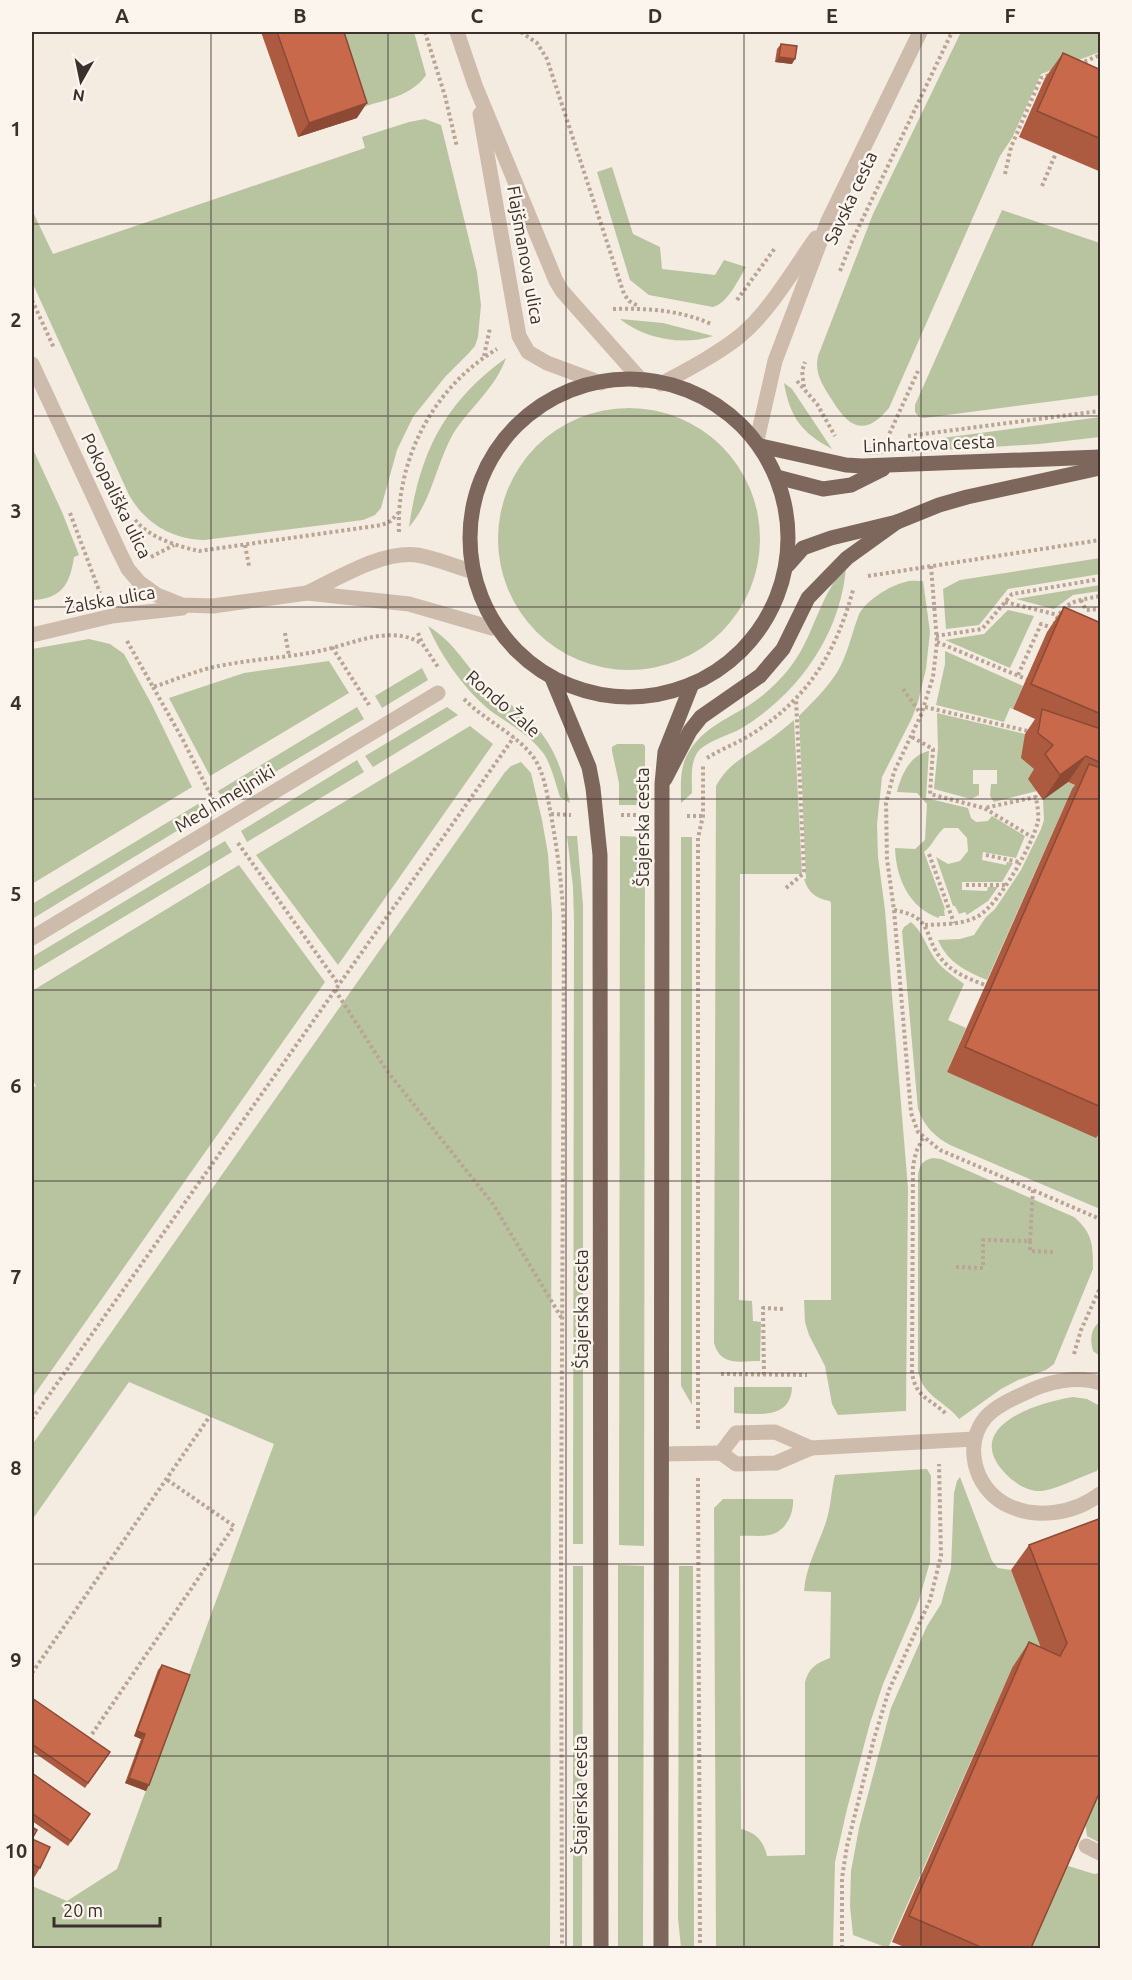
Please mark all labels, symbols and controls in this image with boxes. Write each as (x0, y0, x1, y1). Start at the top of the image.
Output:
text: A (115, 4, 129, 27)
text: B (293, 4, 307, 27)
text: C (471, 4, 484, 27)
text: D (648, 4, 662, 27)
text: E (826, 4, 838, 27)
text: F (1004, 4, 1016, 27)
north arrow (51, 51, 111, 111)
text: N (71, 86, 86, 106)
text: 1 (10, 117, 22, 140)
street label: Savska cesta (820, 148, 880, 247)
street label: Flajšmanova ulica (504, 184, 548, 326)
text: 2 (10, 308, 22, 331)
street label: Pokopališka ulica (78, 430, 156, 561)
street label: Linhartova cesta (863, 431, 995, 455)
text: 3 (10, 499, 22, 522)
street label: Žalska ulica (63, 580, 157, 617)
street label: Rondo Žale (463, 665, 545, 741)
text: 4 (10, 691, 22, 714)
street label: Med hmeljniki (171, 760, 278, 836)
street label: Štajerska cesta (631, 767, 652, 887)
text: 5 (10, 882, 22, 905)
text: 6 (10, 1074, 22, 1097)
street label: Štajerska cesta (570, 1249, 591, 1369)
text: 7 (10, 1265, 22, 1288)
text: 8 (10, 1456, 22, 1479)
text: 9 (10, 1648, 22, 1671)
street label: Štajerska cesta (569, 1735, 590, 1855)
text: 10 (5, 1839, 27, 1862)
scale bar (54, 1890, 160, 1928)
text: 20 m (63, 1900, 103, 1920)

